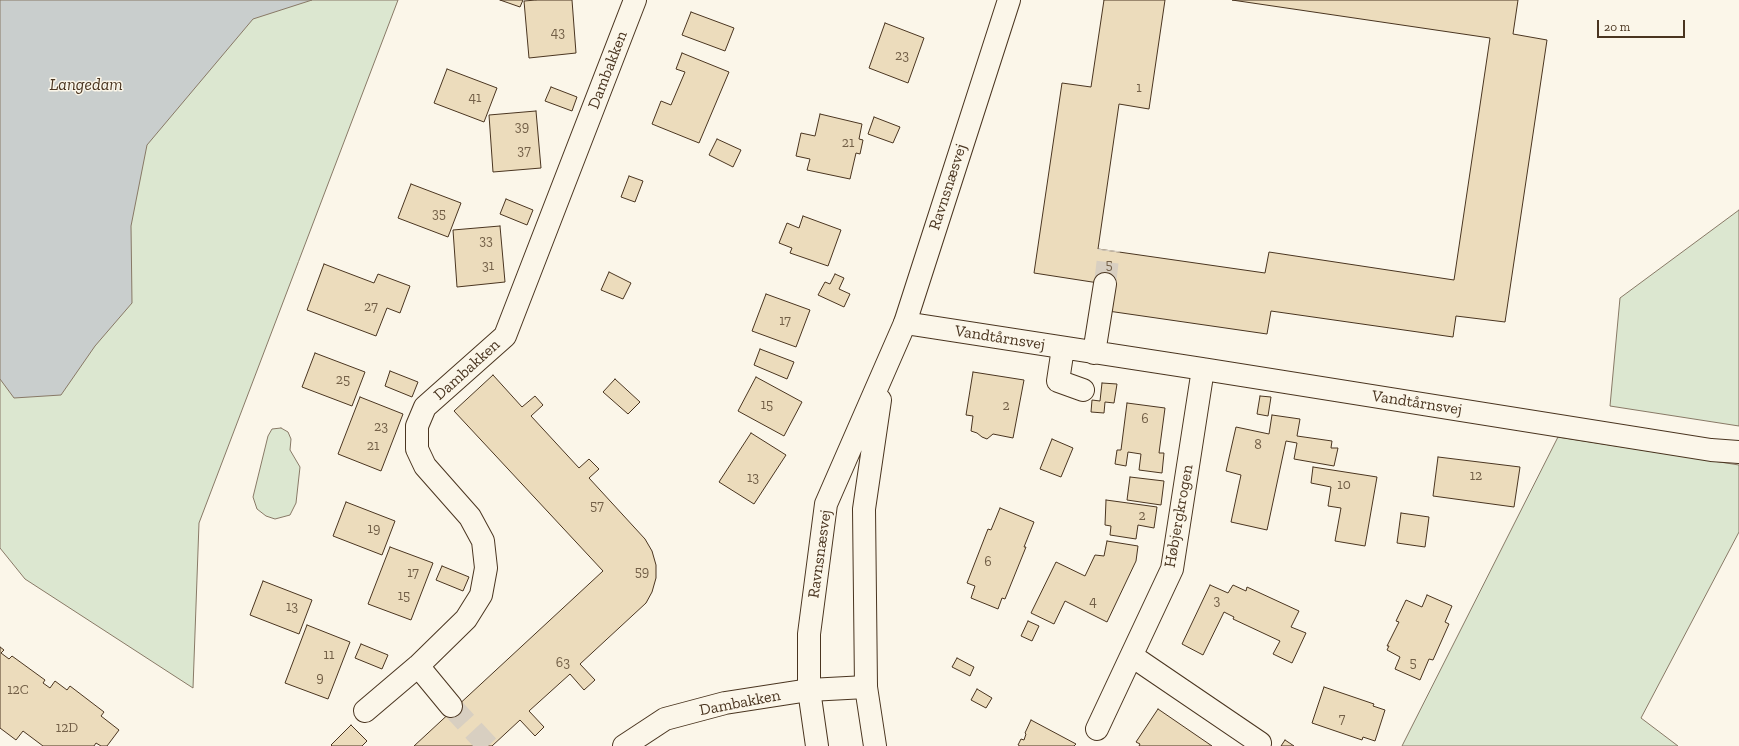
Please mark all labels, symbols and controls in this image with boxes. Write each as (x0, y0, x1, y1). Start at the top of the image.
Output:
scale bar (1599, 12, 1687, 38)
text: 20 m (1604, 20, 1630, 34)
house number: 43 (551, 25, 565, 41)
street label: Dambakken (584, 28, 632, 112)
house number: 23 (895, 48, 909, 64)
water label: Langedam (49, 75, 123, 95)
house number: 1 (1136, 80, 1142, 96)
house number: 41 (469, 90, 481, 106)
house number: 39 (515, 119, 529, 135)
house number: 21 (842, 135, 854, 151)
street label: Ravnsnæsvej (925, 142, 971, 232)
house number: 37 (517, 143, 531, 159)
house number: 35 (432, 206, 446, 222)
house number: 33 (479, 233, 493, 249)
house number: 5 (1105, 257, 1113, 273)
house number: 31 (482, 258, 494, 274)
house number: 27 (364, 299, 378, 315)
house number: 17 (779, 313, 791, 329)
street label: Vandtårnsvej (954, 321, 1046, 355)
street label: Dambakken (430, 335, 504, 405)
house number: 25 (336, 372, 350, 388)
street label: Vandtårnsvej (1371, 386, 1463, 420)
house number: 15 (761, 397, 773, 413)
house number: 2 (1002, 398, 1010, 414)
house number: 6 (1141, 411, 1149, 427)
house number: 23 (374, 419, 388, 435)
house number: 8 (1254, 437, 1262, 453)
house number: 21 (367, 438, 379, 454)
street label: Høbjergkrogen (1160, 463, 1198, 569)
house number: 12 (1470, 468, 1482, 484)
house number: 13 (747, 470, 759, 486)
house number: 10 (1337, 477, 1351, 493)
house number: 57 (590, 498, 604, 514)
street label: Ravnsnæsvej (804, 508, 836, 600)
house number: 2 (1138, 508, 1146, 524)
house number: 19 (368, 521, 380, 537)
house number: 6 (984, 554, 992, 570)
house number: 59 (635, 564, 649, 580)
house number: 17 (407, 565, 419, 581)
house number: 15 (398, 588, 410, 604)
house number: 3 (1214, 593, 1220, 609)
house number: 4 (1089, 594, 1097, 610)
house number: 13 (286, 599, 298, 615)
house number: 11 (324, 647, 334, 663)
house number: 63 (556, 655, 570, 671)
house number: 5 (1409, 655, 1417, 671)
house number: 9 (316, 670, 324, 686)
house number: 12C (7, 682, 29, 698)
street label: Dambakken (698, 686, 782, 720)
house number: 7 (1339, 711, 1345, 727)
house number: 12D (56, 720, 78, 736)

